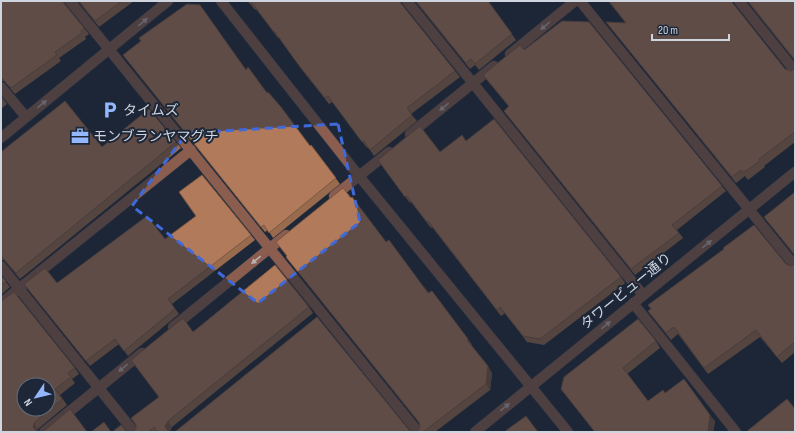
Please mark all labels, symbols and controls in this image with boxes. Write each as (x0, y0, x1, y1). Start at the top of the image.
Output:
scale bar (652, 16, 729, 42)
one-way arrow (137, 17, 148, 26)
one-way arrow (539, 21, 550, 30)
text: 20 m (658, 23, 678, 38)
one-way arrow (37, 100, 47, 109)
parking icon: タイムズ (100, 100, 120, 120)
place label: タイムズ (123, 102, 179, 119)
one-way arrow (438, 103, 449, 112)
office icon: モンブランヤマグチ (70, 126, 90, 146)
place label: モンブランヤマグチ (93, 128, 219, 145)
one-way arrow (702, 239, 713, 248)
street label: タワービュー通り (577, 249, 675, 333)
one-way arrow (251, 256, 262, 264)
one-way arrow (601, 321, 612, 330)
one-way arrow (117, 364, 128, 373)
north arrow (16, 377, 56, 417)
text: N (21, 396, 35, 409)
one-way arrow (500, 403, 511, 412)

